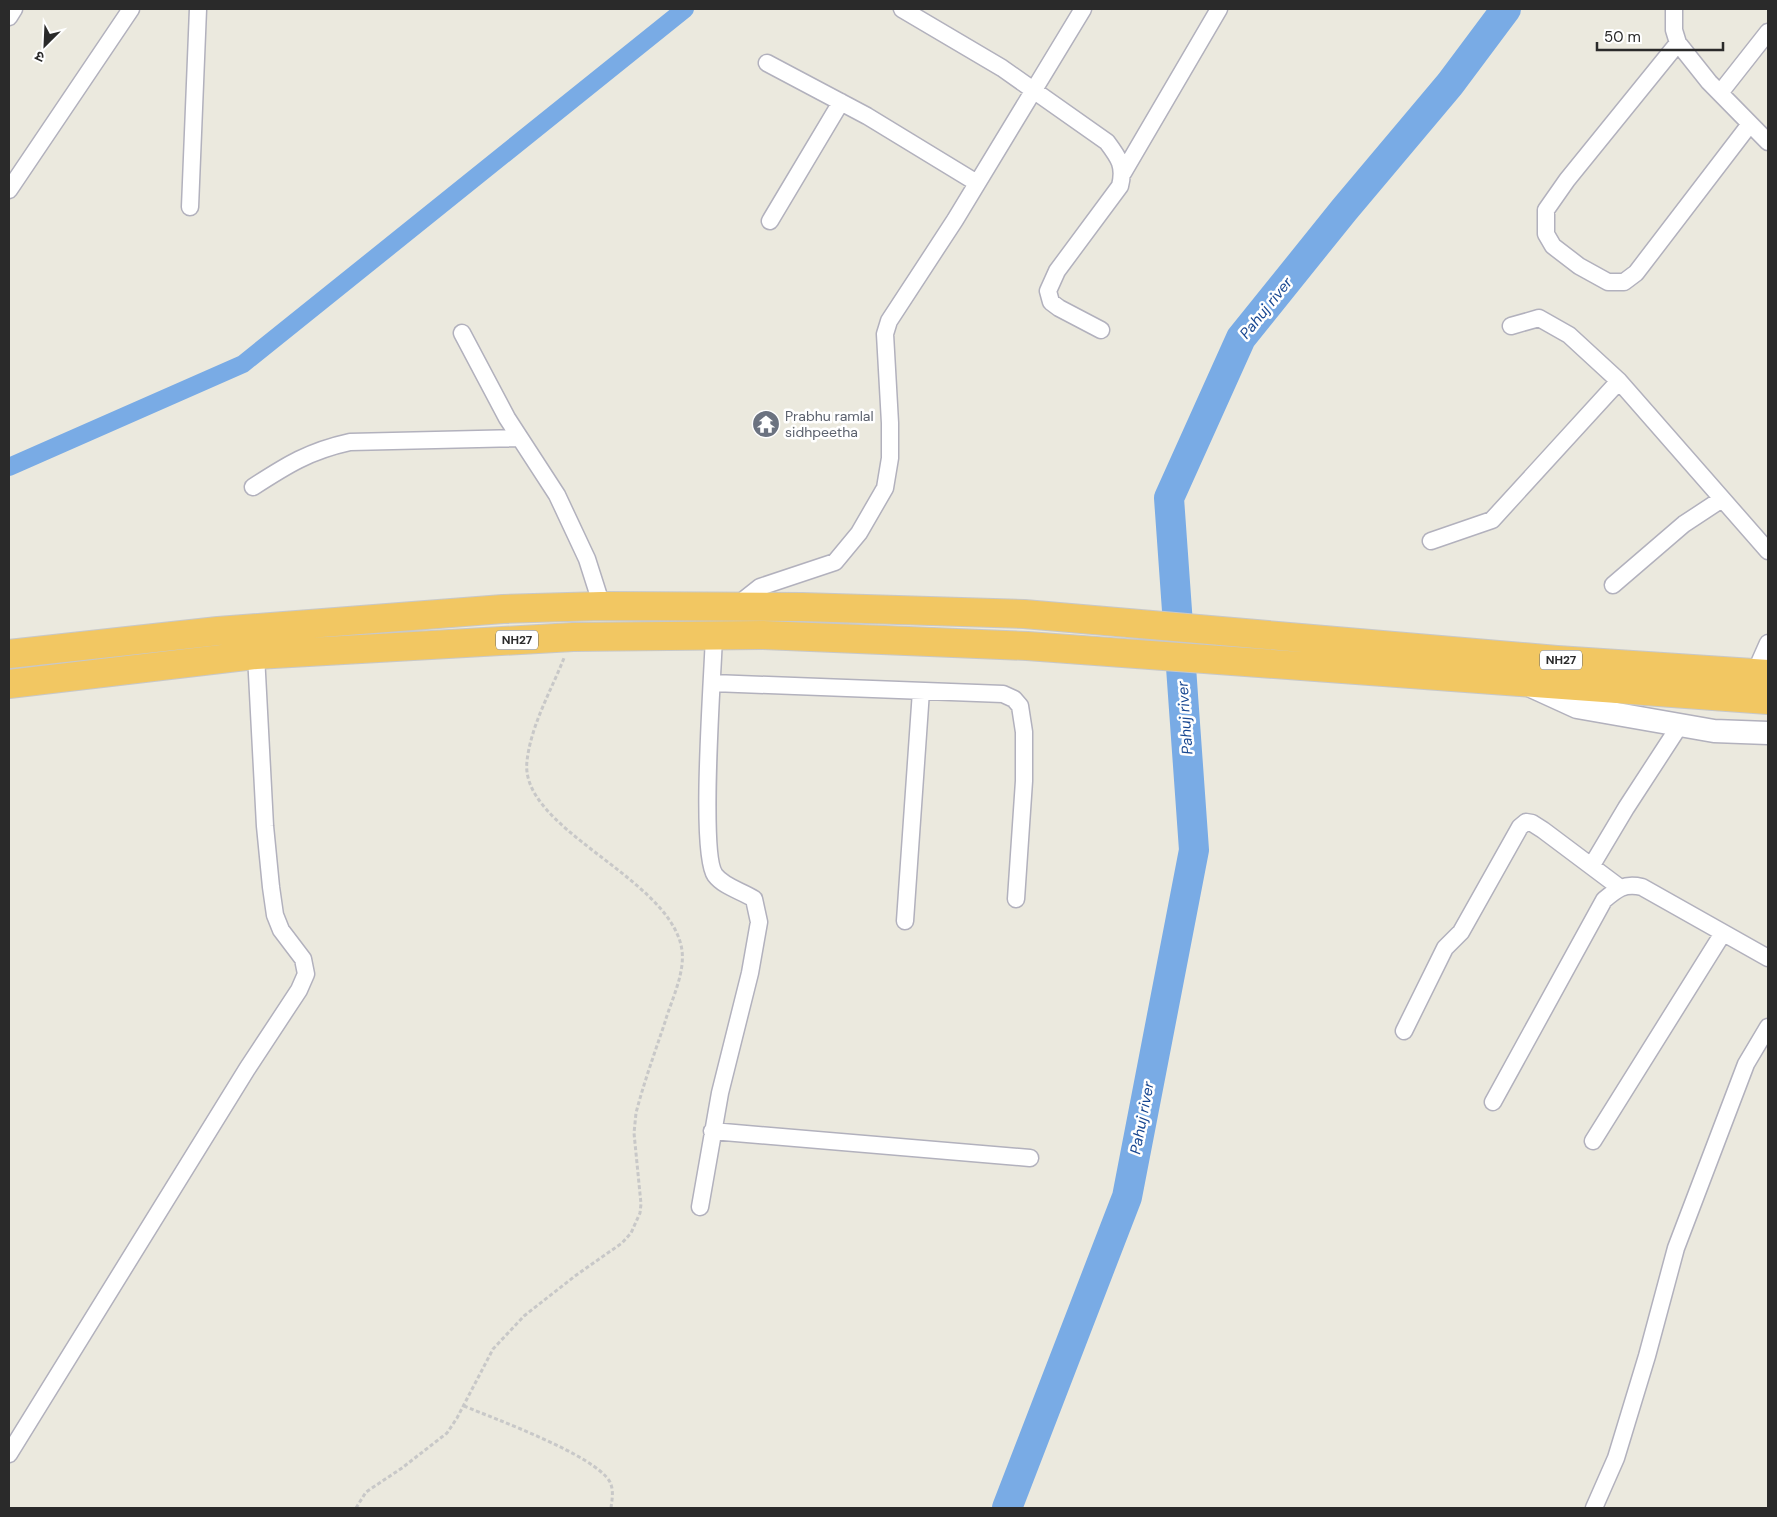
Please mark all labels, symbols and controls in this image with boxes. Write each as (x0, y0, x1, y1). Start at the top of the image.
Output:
north arrow (20, 20, 70, 70)
scale bar (1597, 20, 1723, 52)
text: 50 m (1604, 27, 1641, 47)
text: उ (32, 47, 47, 67)
water label: Pahuj river (1235, 273, 1297, 343)
place label: Prabhu ramlal sidhpeetha (785, 407, 874, 441)
temple icon: Prabhu ramlal sidhpeetha (751, 409, 781, 439)
road number: NH27 (496, 630, 538, 650)
road number: NH27 (1540, 650, 1582, 670)
water label: Pahuj river (1172, 680, 1198, 755)
water label: Pahuj river (1125, 1080, 1159, 1156)

